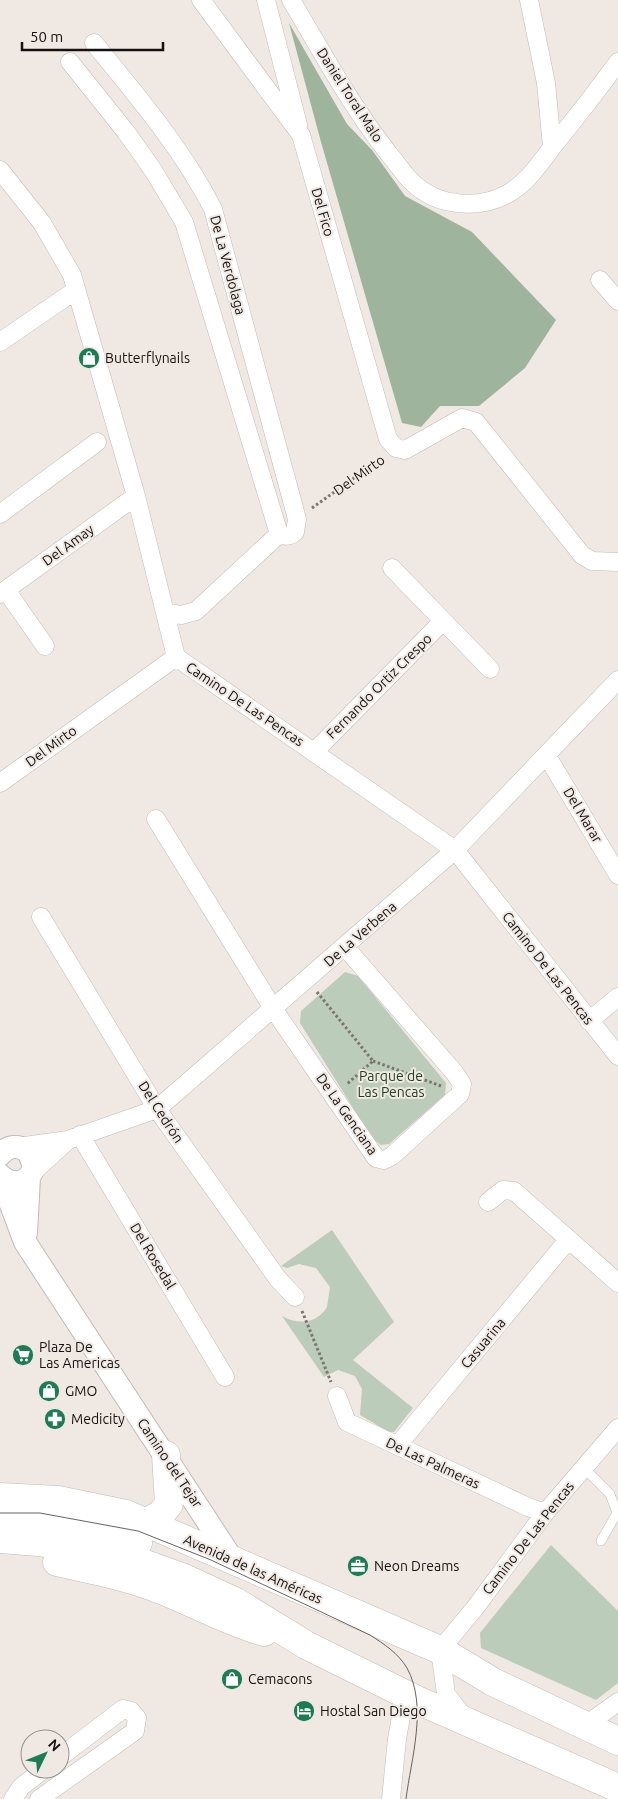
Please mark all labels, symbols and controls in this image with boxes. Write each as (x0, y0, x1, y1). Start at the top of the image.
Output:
scale bar (22, 20, 164, 52)
text: 50 m (30, 28, 63, 45)
street label: Daniel Toral Malo (314, 45, 386, 145)
street label: Del Fico (308, 186, 338, 238)
street label: De La Verdolaga (207, 214, 249, 316)
shop icon: Butterflynails (77, 346, 101, 370)
place label: Butterflynails (105, 350, 190, 366)
street label: Del Mirto (330, 452, 388, 498)
street label: Del Amay (39, 521, 97, 569)
street label: Fernando Ortiz Crespo (323, 630, 435, 742)
street label: Camino De Las Pencas (183, 659, 307, 749)
street label: Del Mirto (22, 722, 80, 770)
street label: Del Marar (560, 784, 606, 846)
street label: De La Verbena (320, 898, 400, 970)
street label: Camino De Las Pencas (499, 908, 597, 1028)
park label: Parque de Las Pencas (357, 1068, 425, 1100)
street label: De La Genciana (313, 1070, 381, 1158)
street label: Del Cedrón (135, 1078, 187, 1146)
street label: Del Rosedal (127, 1220, 179, 1292)
street label: Casuarina (457, 1315, 509, 1371)
place label: Plaza De Las Americas (39, 1339, 120, 1371)
supermarket icon: Plaza De Las Americas (11, 1343, 35, 1367)
shop icon: GMO (37, 1379, 61, 1403)
place label: GMO (65, 1383, 97, 1399)
pharmacy icon: Medicity (43, 1407, 67, 1431)
place label: Medicity (71, 1411, 125, 1427)
street label: Camino del Tejar (134, 1415, 206, 1511)
street label: De Las Palmeras (383, 1434, 483, 1492)
street label: Camino De Las Pencas (479, 1478, 577, 1598)
street label: Avenida de las Américas (181, 1531, 325, 1607)
office icon: Neon Dreams (346, 1554, 370, 1578)
place label: Neon Dreams (374, 1558, 459, 1574)
shop icon: Cemacons (220, 1667, 244, 1691)
place label: Cemacons (248, 1671, 312, 1687)
hotel icon: Hostal San Diego (292, 1699, 316, 1723)
place label: Hostal San Diego (320, 1703, 427, 1719)
north arrow (20, 1729, 70, 1779)
text: N (45, 1736, 64, 1754)

